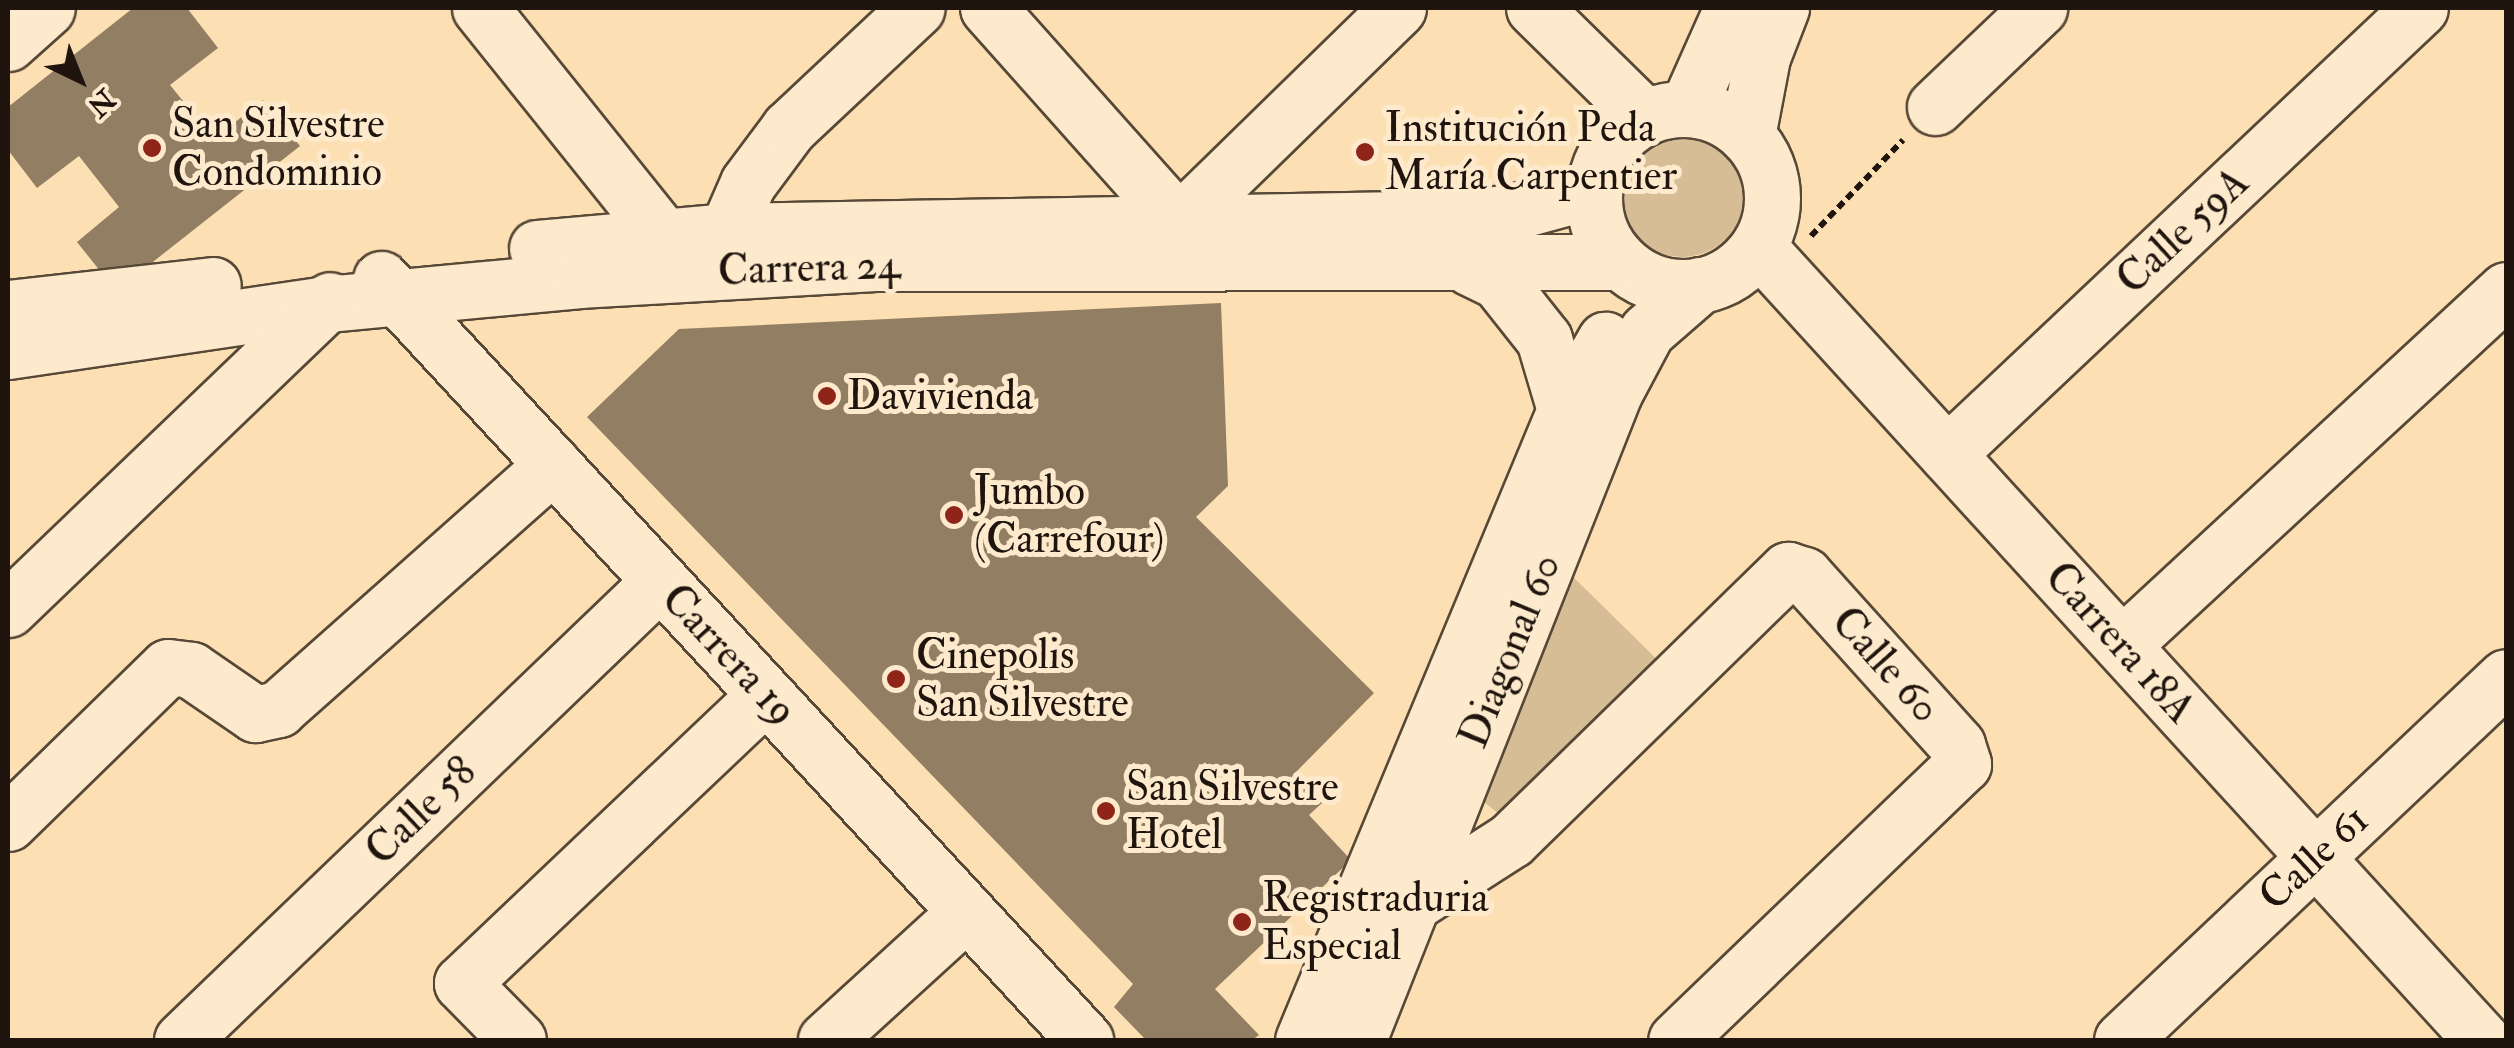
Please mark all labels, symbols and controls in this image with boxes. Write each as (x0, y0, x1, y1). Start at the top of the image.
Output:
north arrow (30, 30, 130, 130)
text: N (80, 81, 122, 124)
place label: San Silvestre Condominio (172, 99, 384, 198)
place label: Institución Peda María Carpentier (1385, 103, 1677, 202)
marker: San Silvestre Condominio (141, 137, 163, 159)
marker: Institución Peda María Carpentier (1354, 141, 1376, 163)
street label: Calle 59A (2106, 157, 2260, 305)
street label: Carrera 24 (717, 240, 901, 296)
place label: Davivienda (847, 371, 1033, 421)
marker: Davivienda (816, 385, 838, 407)
place label: Jumbo (Carrefour) (974, 466, 1164, 564)
marker: Jumbo (Carrefour) (943, 504, 965, 526)
street label: Diagonal 60 (1448, 547, 1572, 755)
street label: Carrera 18A (2034, 552, 2206, 734)
street label: Carrera 19 (651, 574, 807, 736)
street label: Calle 60 (1821, 597, 1951, 733)
place label: Cinepolis San Silvestre (916, 630, 1128, 728)
marker: Cinepolis San Silvestre (885, 668, 907, 690)
street label: Calle 58 (355, 746, 487, 876)
place label: San Silvestre Hotel (1126, 762, 1338, 860)
street label: Calle 61 (2249, 795, 2379, 921)
marker: San Silvestre Hotel (1095, 800, 1117, 822)
place label: Registraduria Especial (1262, 873, 1489, 971)
marker: Registraduria Especial (1231, 911, 1253, 933)

